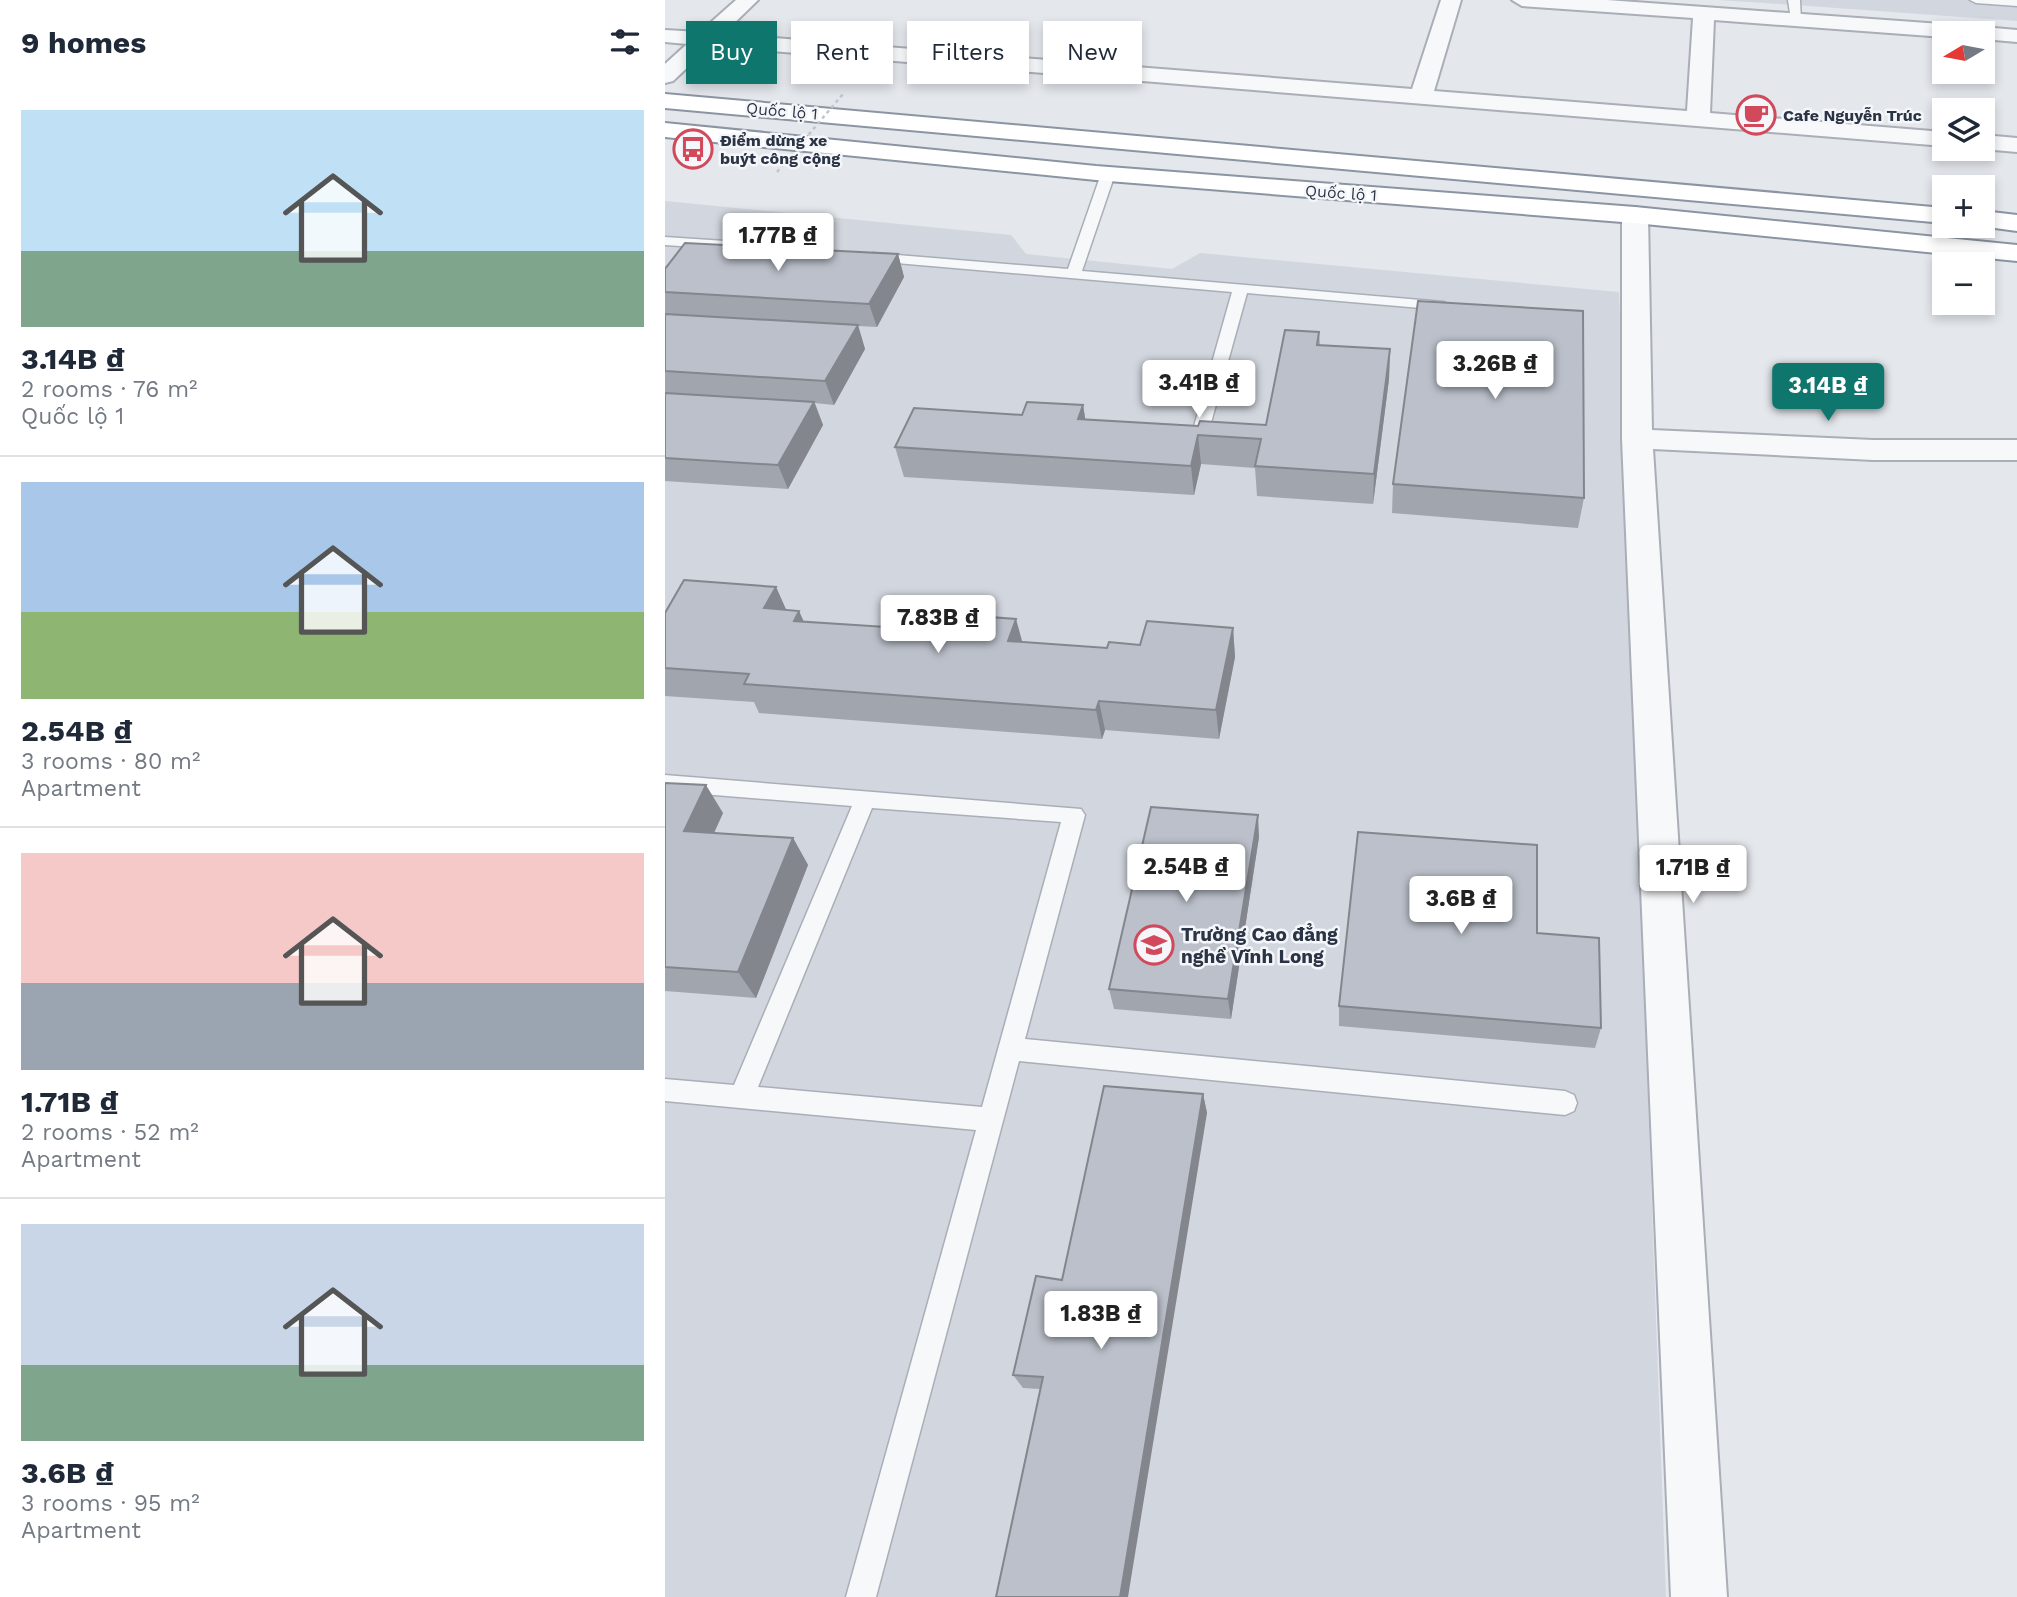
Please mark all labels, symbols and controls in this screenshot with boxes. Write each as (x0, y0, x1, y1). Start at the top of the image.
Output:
chip: Buy (686, 21, 777, 84)
chip: Rent (791, 21, 893, 84)
chip: Filters (907, 21, 1029, 84)
chip: New (1043, 21, 1142, 84)
north arrow (1932, 21, 1995, 84)
map controls (1932, 21, 1995, 315)
icon: filters (606, 23, 644, 61)
text: 9 homes (21, 25, 146, 60)
cafe icon: Cafe Nguyễn Trúc (1735, 94, 1777, 136)
street label: Quốc lộ 1 (745, 98, 819, 124)
button: layers (1932, 98, 1995, 161)
place label: Cafe Nguyễn Trúc (1783, 106, 1922, 125)
bus stop icon: Điểm dừng xe buýt công cộng (672, 128, 714, 170)
place label: Điểm dừng xe buýt công cộng (720, 131, 840, 168)
icon: home (270, 155, 396, 281)
button: + (1932, 175, 1995, 238)
street label: Quốc lộ 1 (1305, 181, 1377, 205)
pin: 1.77B ₫ (713, 214, 843, 273)
text: 1.77B ₫ (739, 222, 817, 249)
button: − (1932, 252, 1995, 315)
text: 3.14B ₫ (21, 341, 125, 376)
pin: 3.26B ₫ (1430, 342, 1560, 401)
text: 3.26B ₫ (1452, 350, 1538, 377)
pin: 3.41B ₫ (1134, 360, 1264, 420)
pin: 3.14B ₫ (1763, 364, 1893, 423)
text: 3.41B ₫ (1158, 369, 1240, 396)
text: 3.14B ₫ (1788, 372, 1868, 399)
text: 2 rooms · 76 m² (21, 376, 197, 403)
text: Quốc lộ 1 (21, 403, 124, 430)
icon: home (270, 527, 396, 653)
pin: 7.83B ₫ (873, 596, 1003, 655)
text: 7.83B ₫ (897, 604, 979, 631)
text: 2.54B ₫ (21, 713, 133, 748)
text: 3 rooms · 80 m² (21, 748, 200, 775)
text: Apartment (21, 775, 141, 802)
pin: 2.54B ₫ (1121, 844, 1251, 904)
pin: 1.71B ₫ (1628, 846, 1758, 905)
text: 2.54B ₫ (1143, 853, 1229, 880)
text: 1.71B ₫ (1656, 854, 1730, 881)
pin: 3.6B ₫ (1404, 876, 1518, 936)
text: 3.6B ₫ (1425, 885, 1497, 912)
icon: home (270, 898, 396, 1024)
place label: Trường Cao đẳng nghề Vĩnh Long (1181, 923, 1338, 968)
school or university icon: Trường Cao đẳng nghề Vĩnh Long (1133, 924, 1175, 966)
text: 1.71B ₫ (21, 1084, 118, 1119)
text: 2 rooms · 52 m² (21, 1119, 199, 1146)
text: Apartment (21, 1146, 141, 1173)
icon: home (270, 1269, 396, 1395)
pin: 1.83B ₫ (1036, 1292, 1166, 1351)
text: 1.83B ₫ (1060, 1300, 1142, 1327)
text: 3.6B ₫ (21, 1455, 114, 1490)
text: 3 rooms · 95 m² (21, 1490, 200, 1517)
text: Apartment (21, 1517, 141, 1544)

